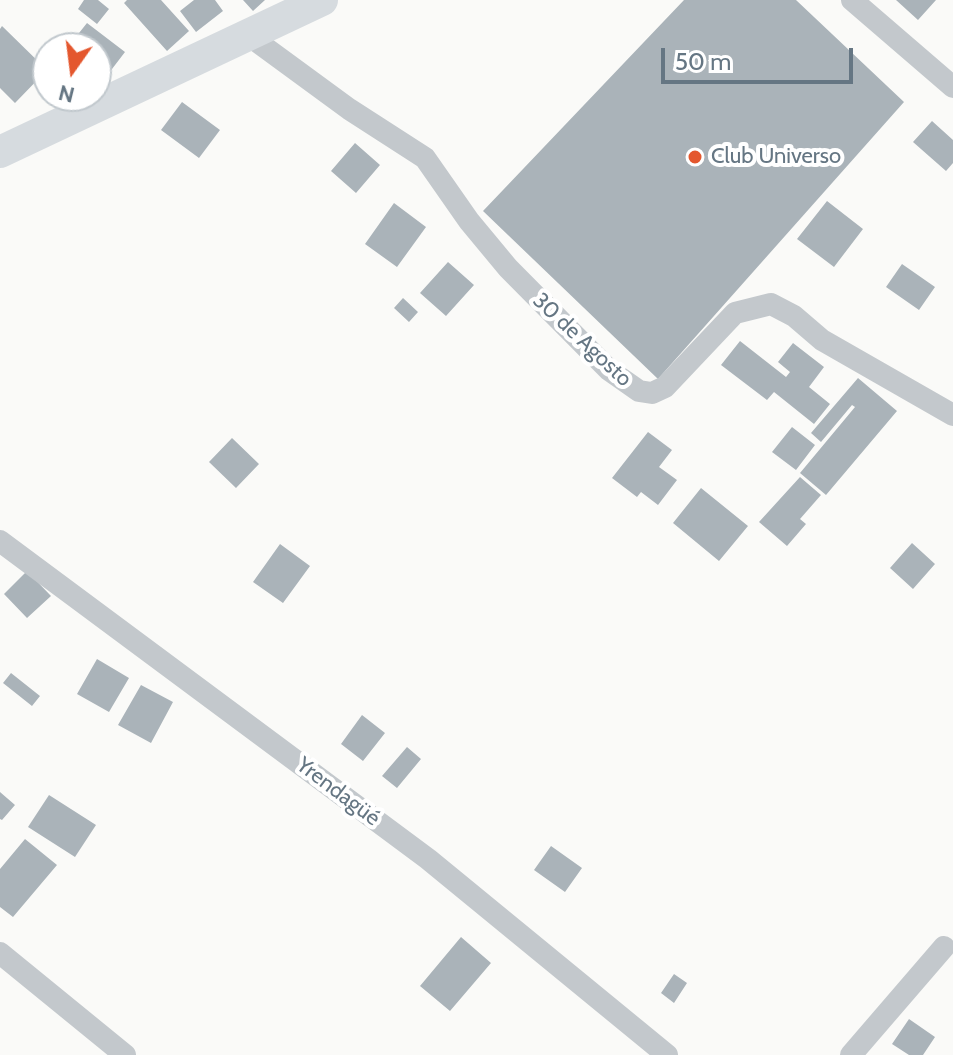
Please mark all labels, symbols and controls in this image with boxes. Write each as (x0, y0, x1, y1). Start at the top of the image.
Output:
north arrow (32, 32, 112, 112)
scale bar (665, 32, 857, 82)
text: 50 m (675, 47, 731, 76)
text: N (56, 79, 77, 109)
place label: Club Universo (711, 144, 841, 170)
marker: Club Universo (686, 148, 704, 166)
street label: 30 de Agosto (527, 288, 637, 392)
street label: Yrendagüé (291, 752, 385, 832)

